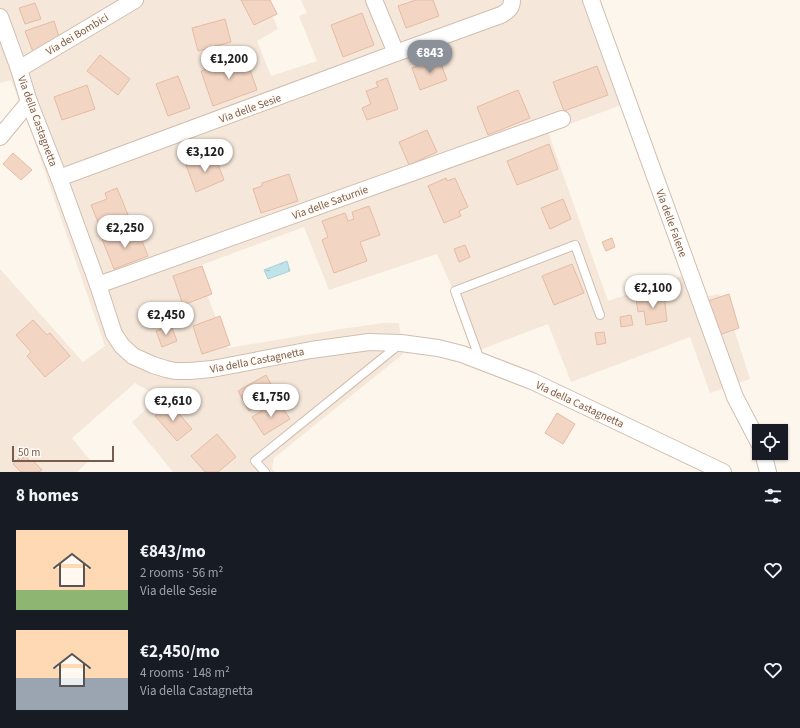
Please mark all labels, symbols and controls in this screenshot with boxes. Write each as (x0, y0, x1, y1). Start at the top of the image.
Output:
street label: Via dei Bombici (43, 10, 111, 59)
pin: €843 (406, 40, 454, 74)
text: €843 (416, 44, 444, 62)
pin: €1,200 (196, 46, 262, 80)
text: €1,200 (210, 50, 248, 68)
street label: Via della Castagnetta (14, 74, 61, 169)
street label: Via delle Sesie (217, 90, 284, 127)
pin: €3,120 (172, 139, 238, 173)
text: €3,120 (186, 143, 224, 161)
street label: Via delle Saturnie (290, 182, 371, 223)
street label: Via delle Falene (652, 187, 691, 260)
pin: €2,250 (92, 215, 158, 249)
text: €2,250 (106, 219, 144, 237)
pin: €2,100 (620, 275, 686, 309)
text: €2,100 (634, 279, 672, 297)
pin: €2,450 (133, 302, 199, 336)
text: €2,450 (147, 306, 185, 324)
street label: Via della Castagnetta (209, 344, 306, 377)
street label: Via della Castagnetta (533, 377, 626, 431)
pin: €1,750 (238, 384, 304, 418)
pin: €2,610 (140, 388, 206, 422)
text: €1,750 (252, 388, 290, 406)
text: €2,610 (154, 392, 192, 410)
map controls (752, 424, 788, 460)
button: locate (752, 424, 788, 460)
scale bar (12, 444, 114, 463)
text: 50 m (18, 445, 40, 460)
text: 8 homes (16, 484, 78, 508)
icon: filters (762, 485, 784, 507)
text: €843/mo (140, 540, 206, 564)
icon: home (48, 546, 96, 594)
icon: heart (762, 559, 784, 581)
text: 2 rooms · 56 m² (140, 564, 223, 582)
text: Via delle Sesie (140, 582, 217, 600)
text: €2,450/mo (140, 640, 220, 664)
icon: home (48, 646, 96, 694)
icon: heart (762, 659, 784, 681)
text: 4 rooms · 148 m² (140, 664, 230, 682)
text: Via della Castagnetta (140, 682, 253, 700)

